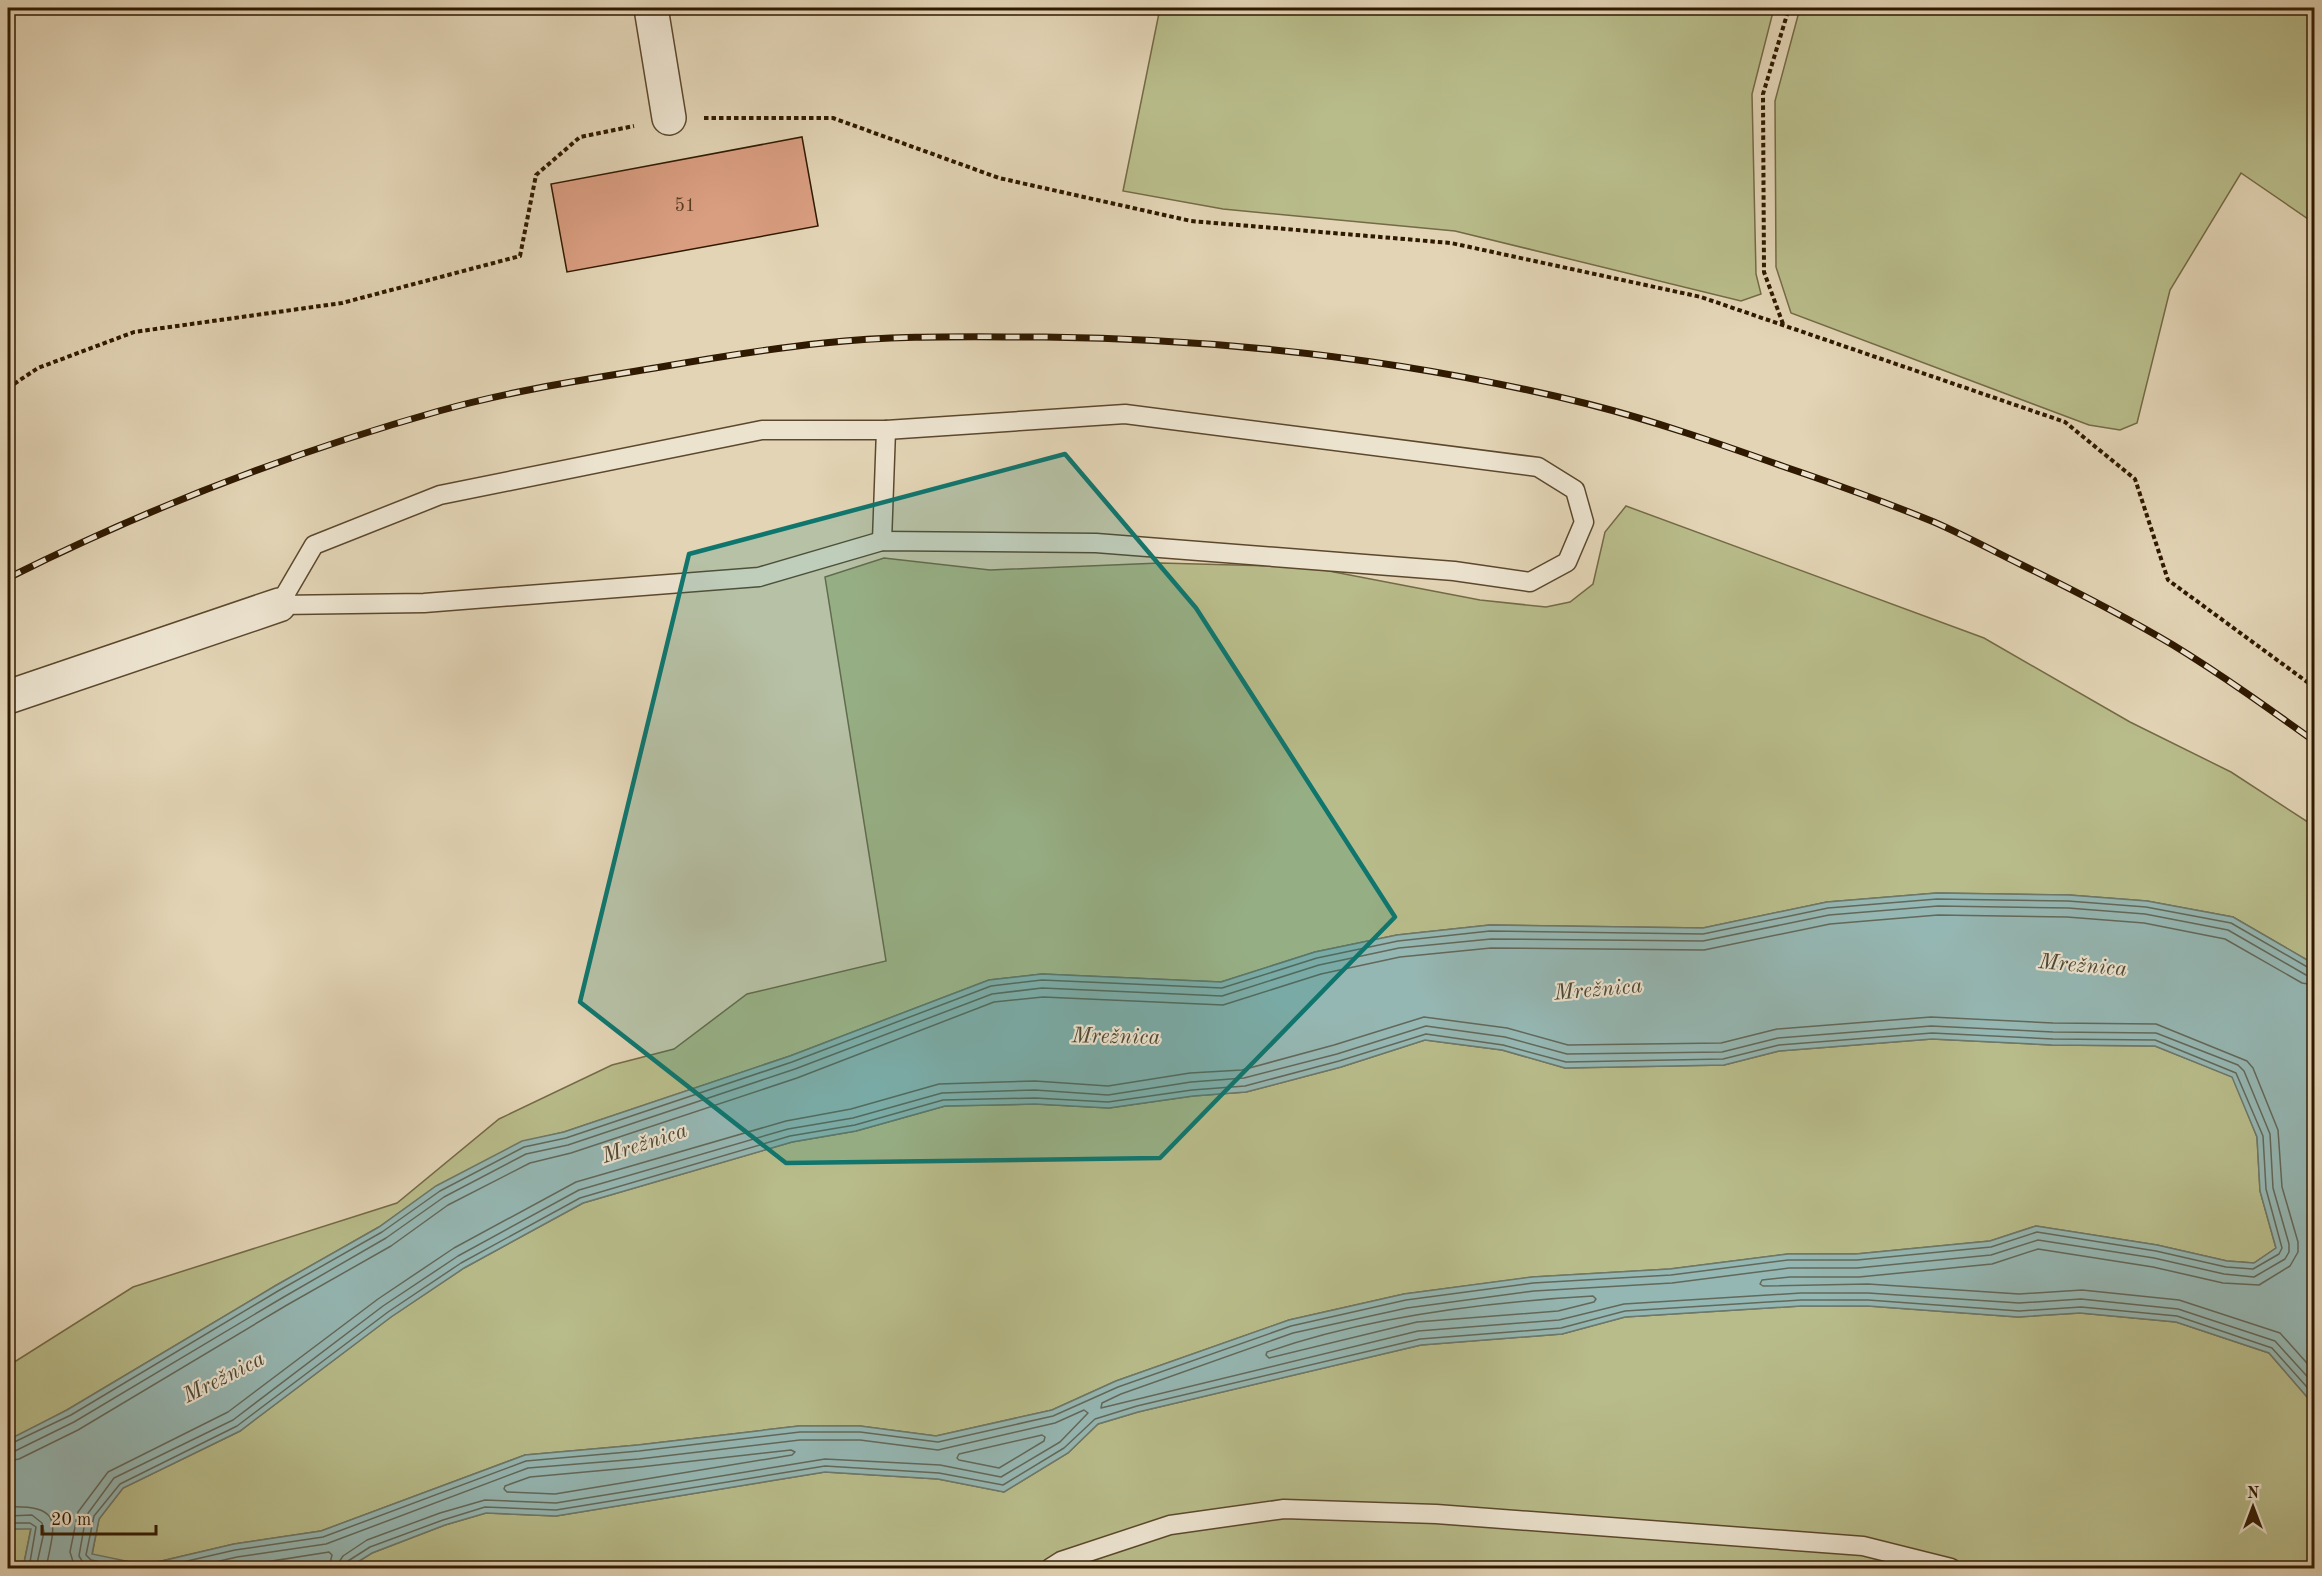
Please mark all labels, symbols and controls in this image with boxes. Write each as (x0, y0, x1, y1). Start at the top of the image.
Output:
house number: 51 (675, 197, 695, 215)
water label: Mrežnica (2037, 951, 2128, 981)
water label: Mrežnica (1552, 975, 1644, 1005)
water label: Mrežnica (1070, 1025, 1161, 1049)
water label: Mrežnica (598, 1120, 690, 1168)
water label: Mrežnica (178, 1348, 269, 1408)
north arrow (2223, 1477, 2283, 1537)
text: N (2247, 1486, 2260, 1502)
scale bar (42, 1498, 156, 1536)
text: 20 m (51, 1511, 91, 1529)

